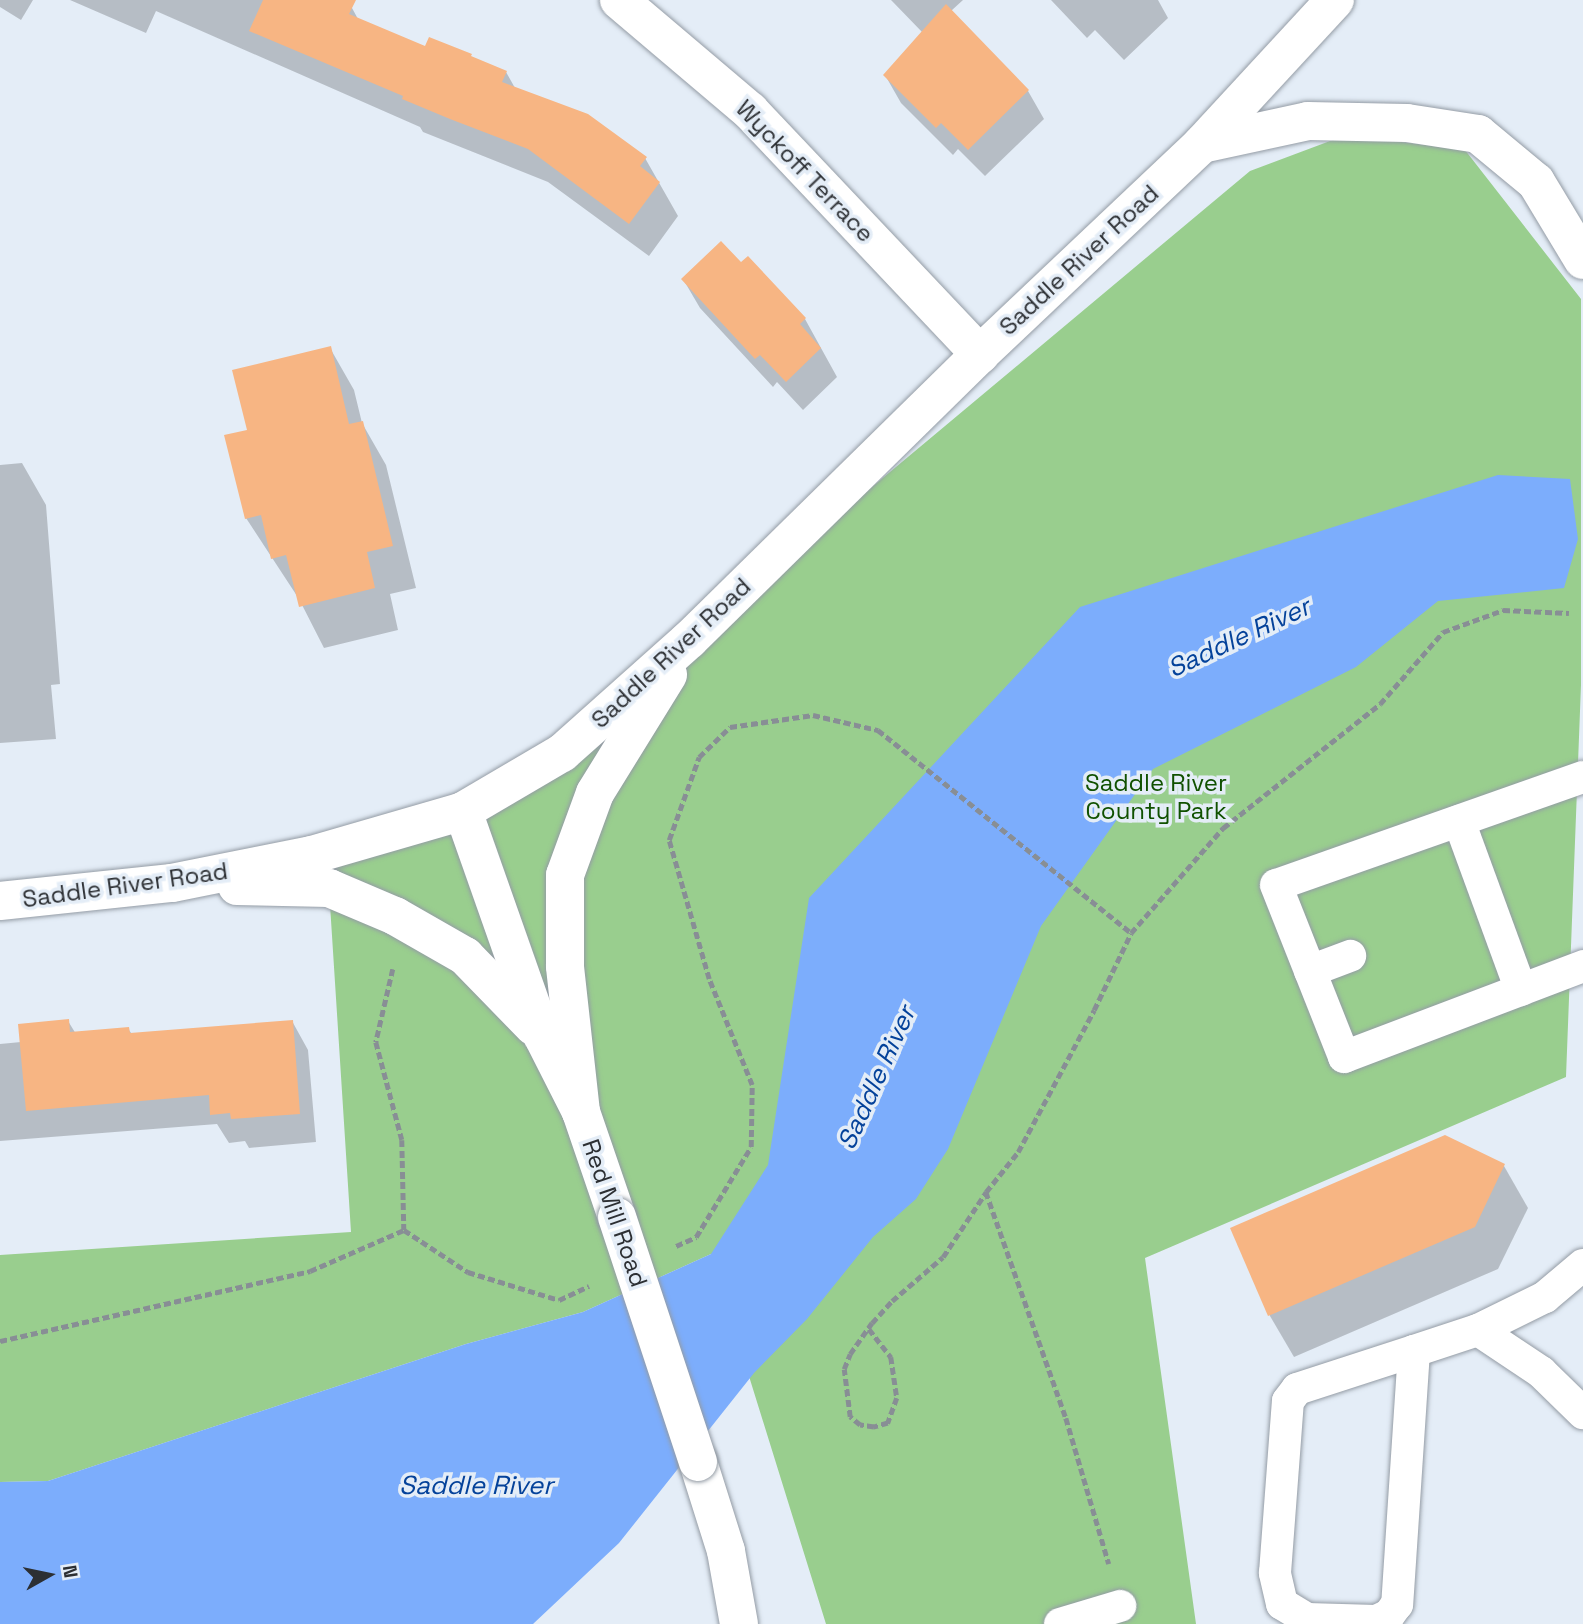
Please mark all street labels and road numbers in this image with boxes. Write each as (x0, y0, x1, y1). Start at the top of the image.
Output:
street label: Wyckoff Terrace (730, 94, 880, 248)
street label: Saddle River Road (993, 179, 1165, 341)
street label: Saddle River Road (585, 572, 757, 734)
street label: Saddle River Road (20, 856, 230, 914)
street label: Red Mill Road (576, 1135, 654, 1291)

